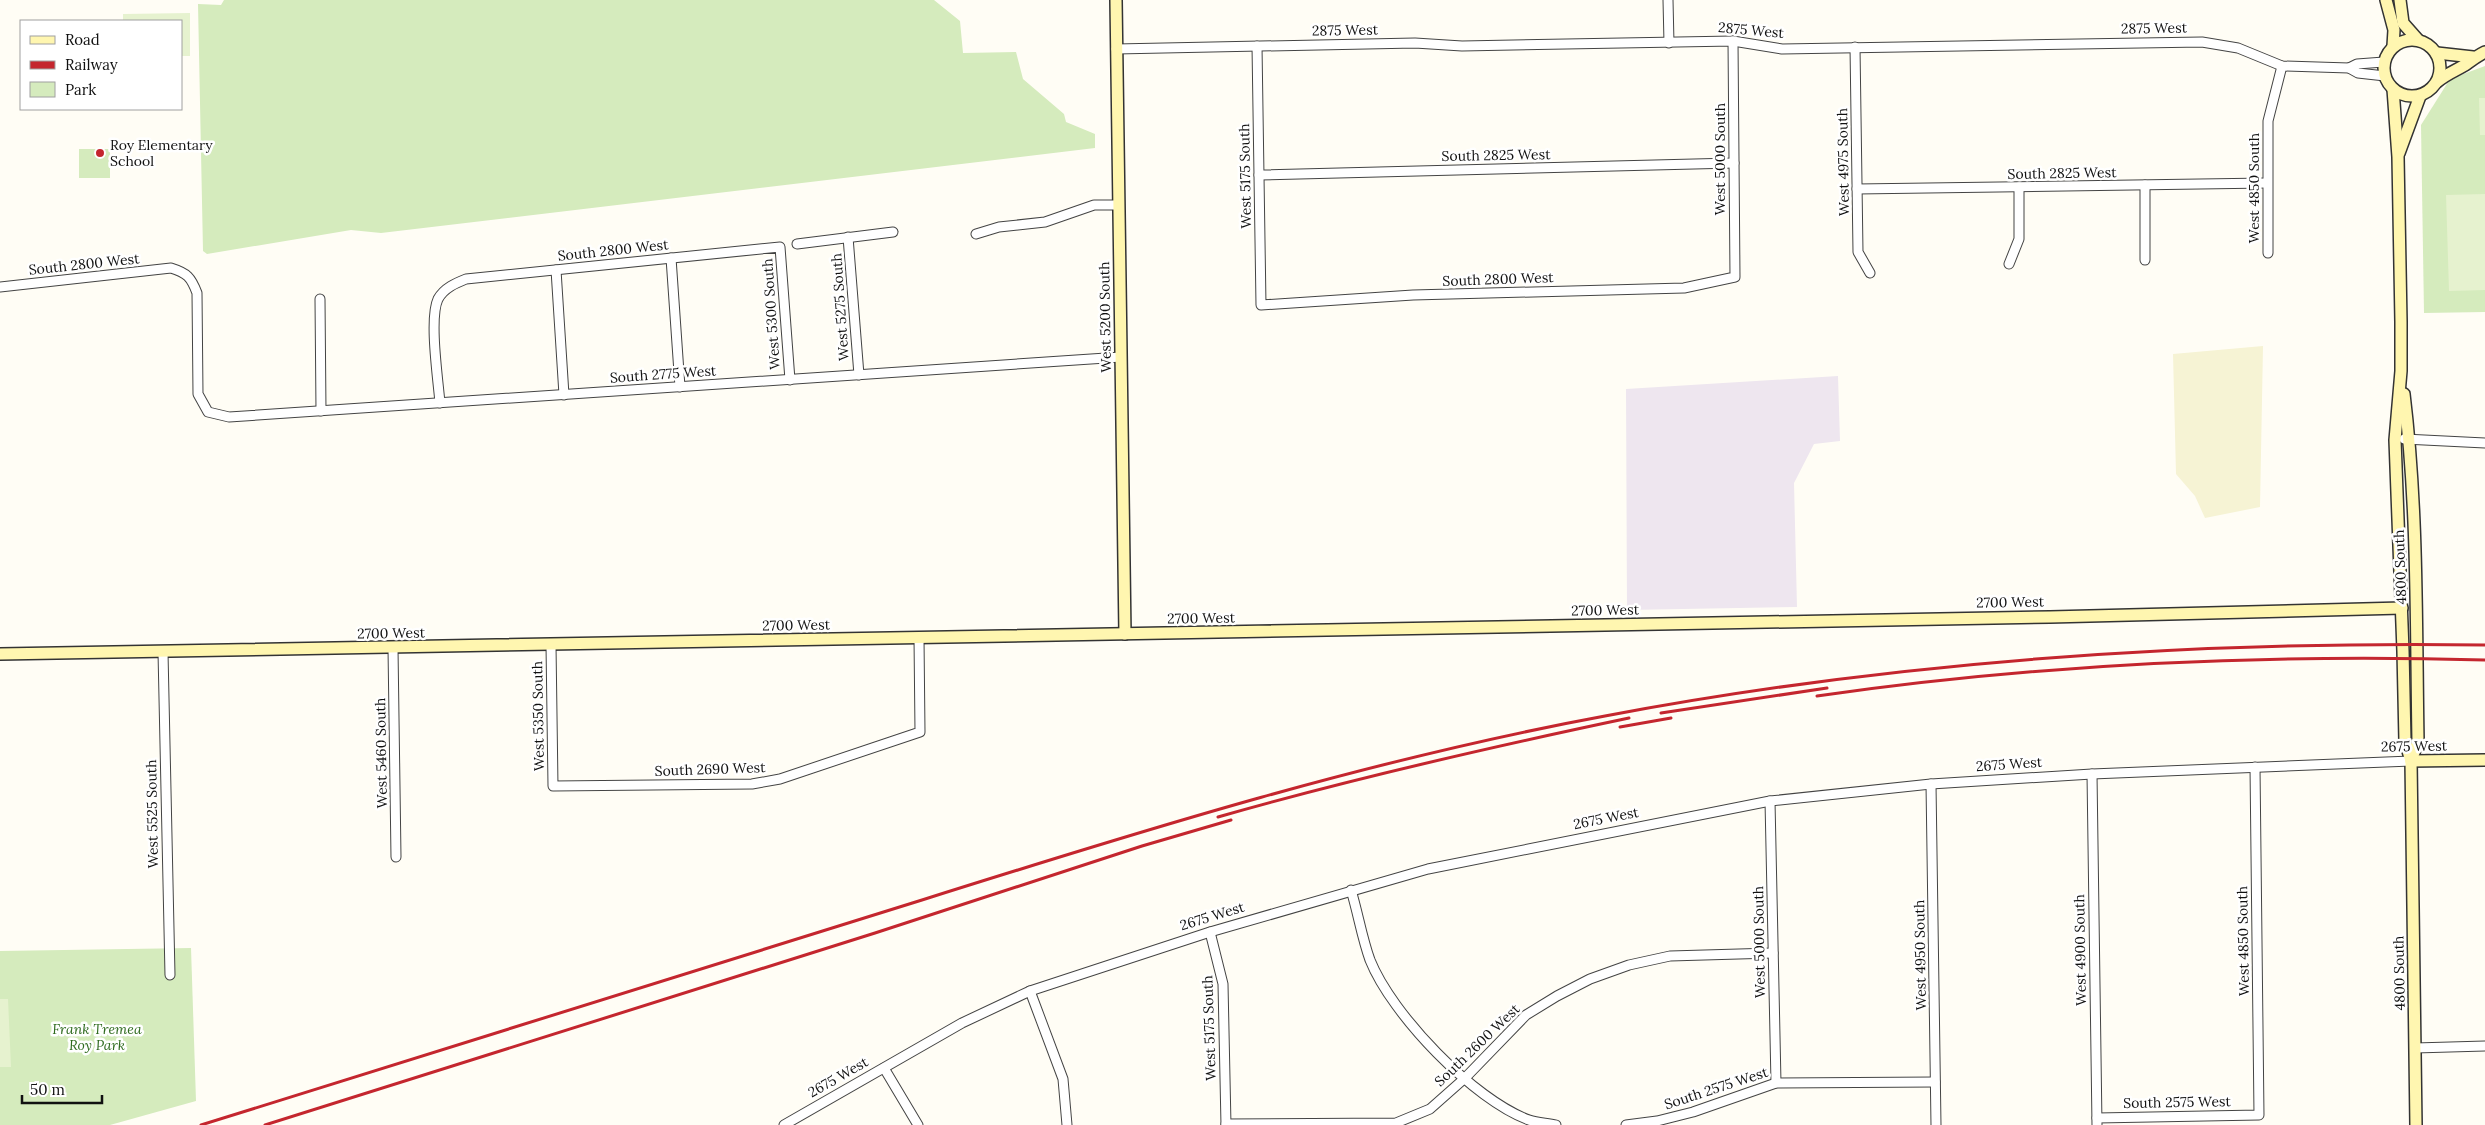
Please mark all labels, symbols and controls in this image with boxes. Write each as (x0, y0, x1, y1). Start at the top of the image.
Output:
street label: 2875 West (1717, 18, 1785, 42)
street label: 2875 West (2121, 18, 2188, 38)
legend (20, 20, 182, 110)
street label: 2875 West (1312, 20, 1379, 40)
text: Road (65, 30, 100, 49)
text: Railway (65, 55, 118, 74)
text: Park (65, 80, 96, 99)
street label: West 5000 South (1711, 103, 1729, 215)
street label: West 4975 South (1833, 108, 1853, 216)
street label: West 5175 South (1235, 123, 1255, 229)
street label: West 4850 South (2245, 133, 2263, 243)
place label: Roy Elementary School (110, 136, 213, 170)
street label: South 2825 West (1441, 145, 1551, 165)
marker: Roy Elementary School (94, 147, 106, 159)
street label: South 2825 West (2007, 163, 2117, 183)
street label: South 2800 West (557, 235, 670, 265)
street label: South 2800 West (28, 249, 141, 279)
street label: West 5275 South (827, 253, 853, 361)
street label: West 5300 South (758, 258, 784, 370)
street label: West 5200 South (1095, 261, 1115, 373)
street label: South 2800 West (1442, 268, 1555, 290)
street label: South 2775 West (609, 361, 717, 387)
street label: 4800 South (2390, 529, 2410, 605)
street label: 2700 West (1976, 592, 2045, 612)
street label: 2700 West (1571, 600, 1640, 620)
street label: 2700 West (1167, 608, 1236, 628)
street label: 2700 West (762, 615, 831, 635)
street label: 2700 West (357, 623, 426, 643)
street label: West 5350 South (528, 661, 548, 771)
street label: West 5460 South (371, 698, 391, 808)
street label: 2675 West (2381, 736, 2448, 756)
street label: 2675 West (1975, 753, 2043, 775)
street label: South 2690 West (654, 758, 766, 780)
street label: West 5525 South (142, 759, 162, 869)
street label: 2675 West (1572, 803, 1641, 833)
street label: West 5000 South (1749, 886, 1769, 998)
street label: West 4850 South (2233, 886, 2253, 996)
street label: West 4900 South (2070, 894, 2090, 1006)
street label: 2675 West (1178, 898, 1247, 934)
street label: West 4950 South (1910, 900, 1930, 1010)
street label: 4800 South (2389, 935, 2409, 1011)
street label: West 5175 South (1198, 975, 1220, 1081)
street label: South 2600 West (1431, 999, 1524, 1090)
park label: Frank Tremea Roy Park (52, 1020, 142, 1054)
street label: 2675 West (805, 1052, 872, 1101)
street label: South 2575 West (1662, 1063, 1771, 1113)
scale bar (22, 1072, 102, 1104)
text: 50 m (30, 1080, 65, 1099)
street label: South 2575 West (2123, 1092, 2232, 1112)

